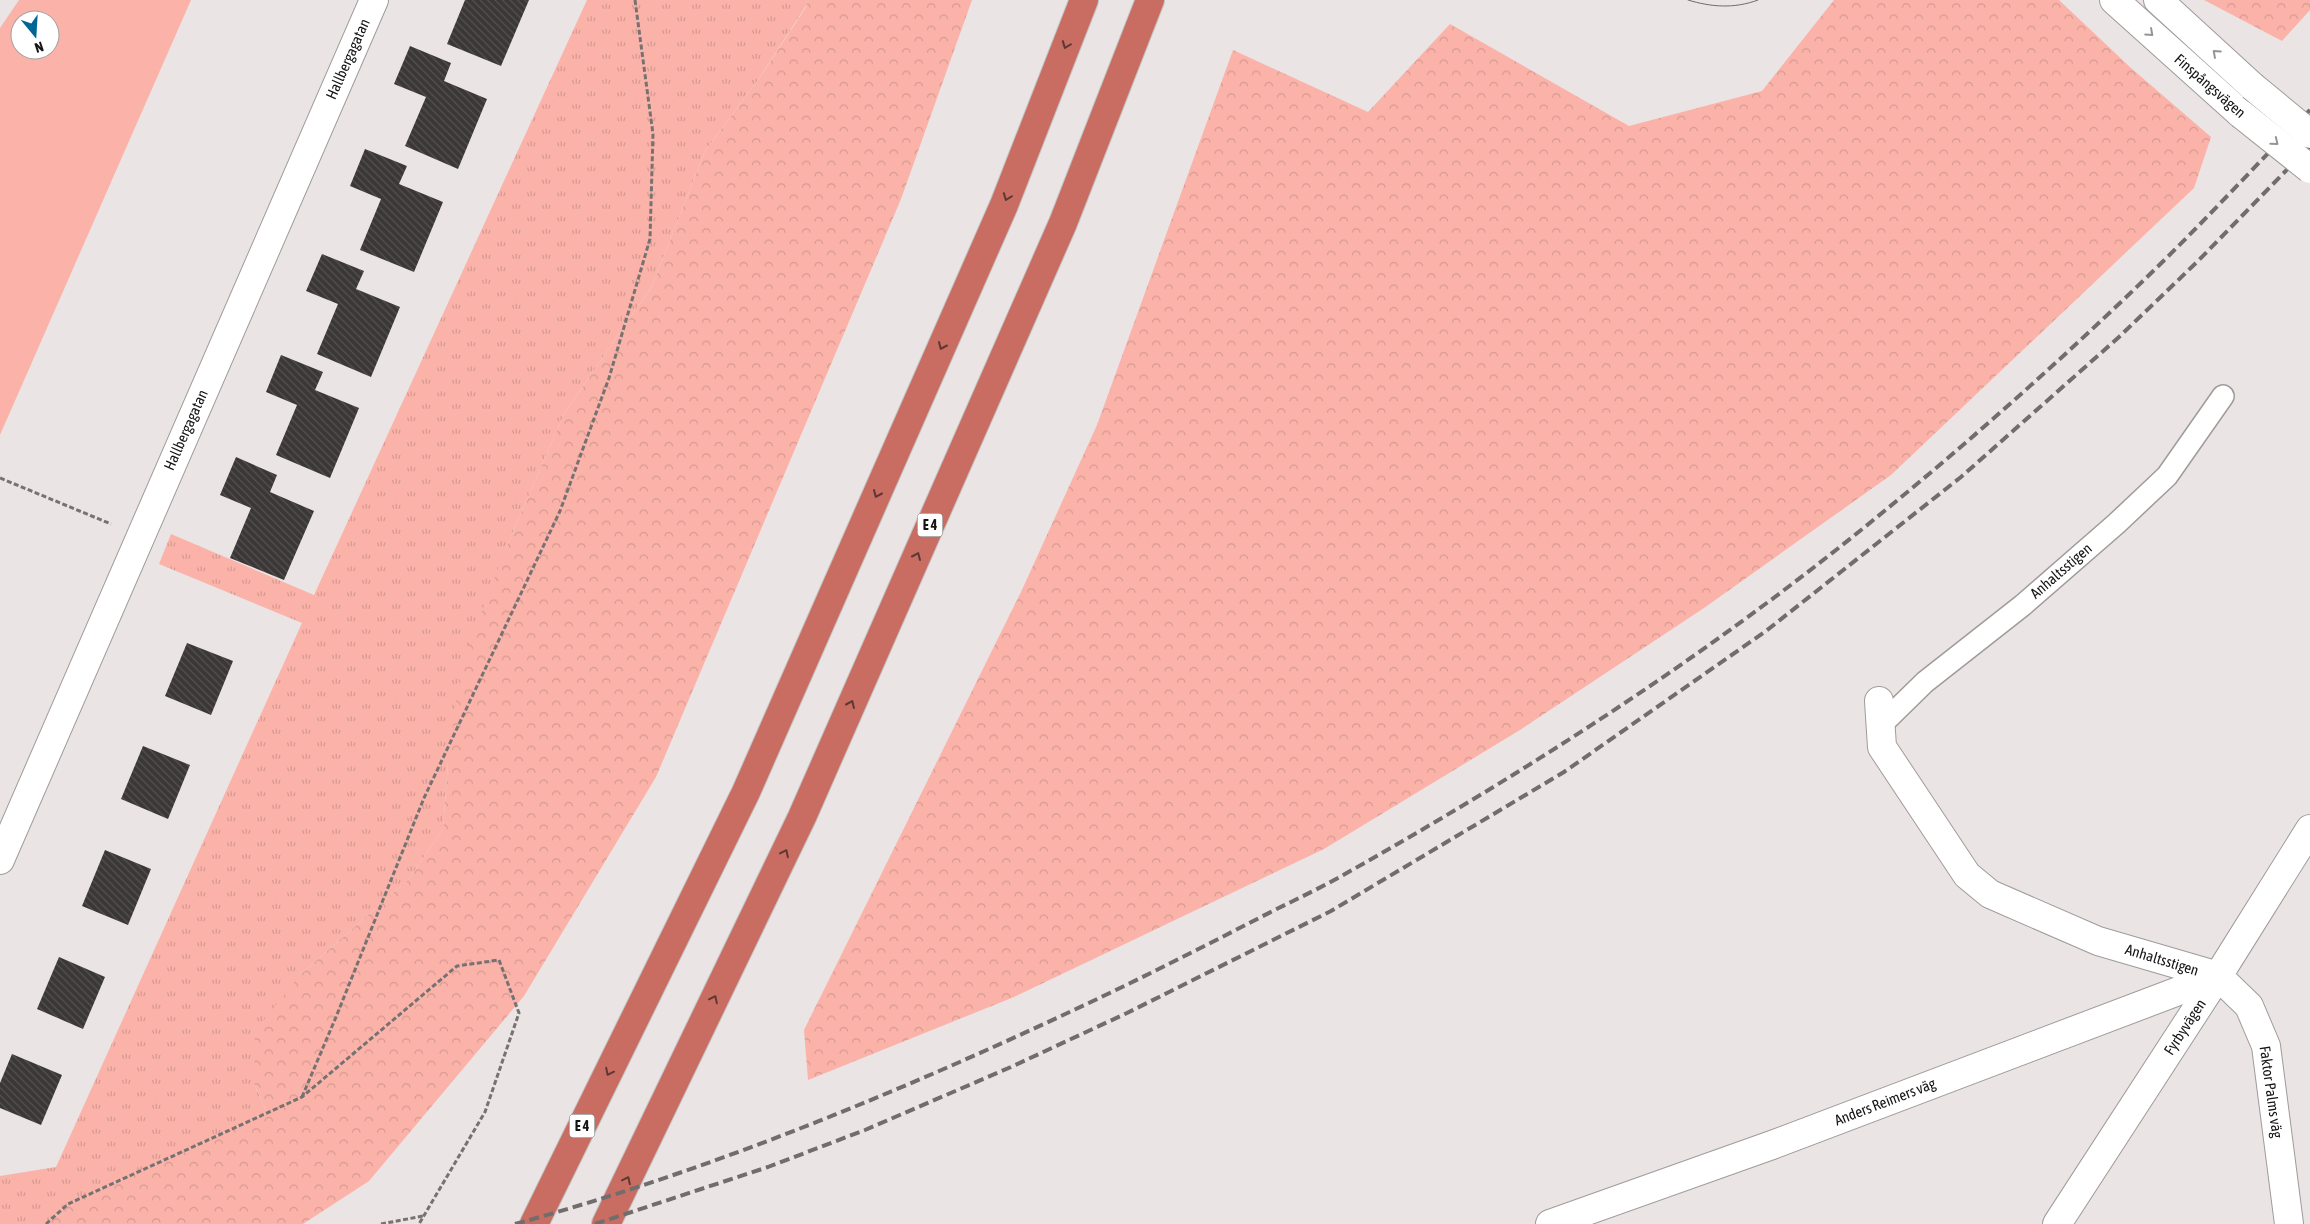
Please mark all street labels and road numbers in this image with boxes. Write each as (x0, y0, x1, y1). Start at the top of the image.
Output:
street label: Hallbergagatan (322, 16, 373, 102)
street label: Finspångsvägen (2171, 50, 2249, 121)
street label: Hallbergagatan (160, 387, 211, 473)
road number: E 4 (918, 514, 942, 536)
street label: Anhaltsstigen (2027, 539, 2095, 602)
street label: Anhaltsstigen (2123, 940, 2201, 979)
street label: Fyrbyvägen (2160, 996, 2209, 1058)
street label: Faktor Palms väg (2257, 1045, 2286, 1140)
street label: Anders Reimers väg (1832, 1074, 1938, 1129)
road number: E 4 (570, 1114, 594, 1138)

